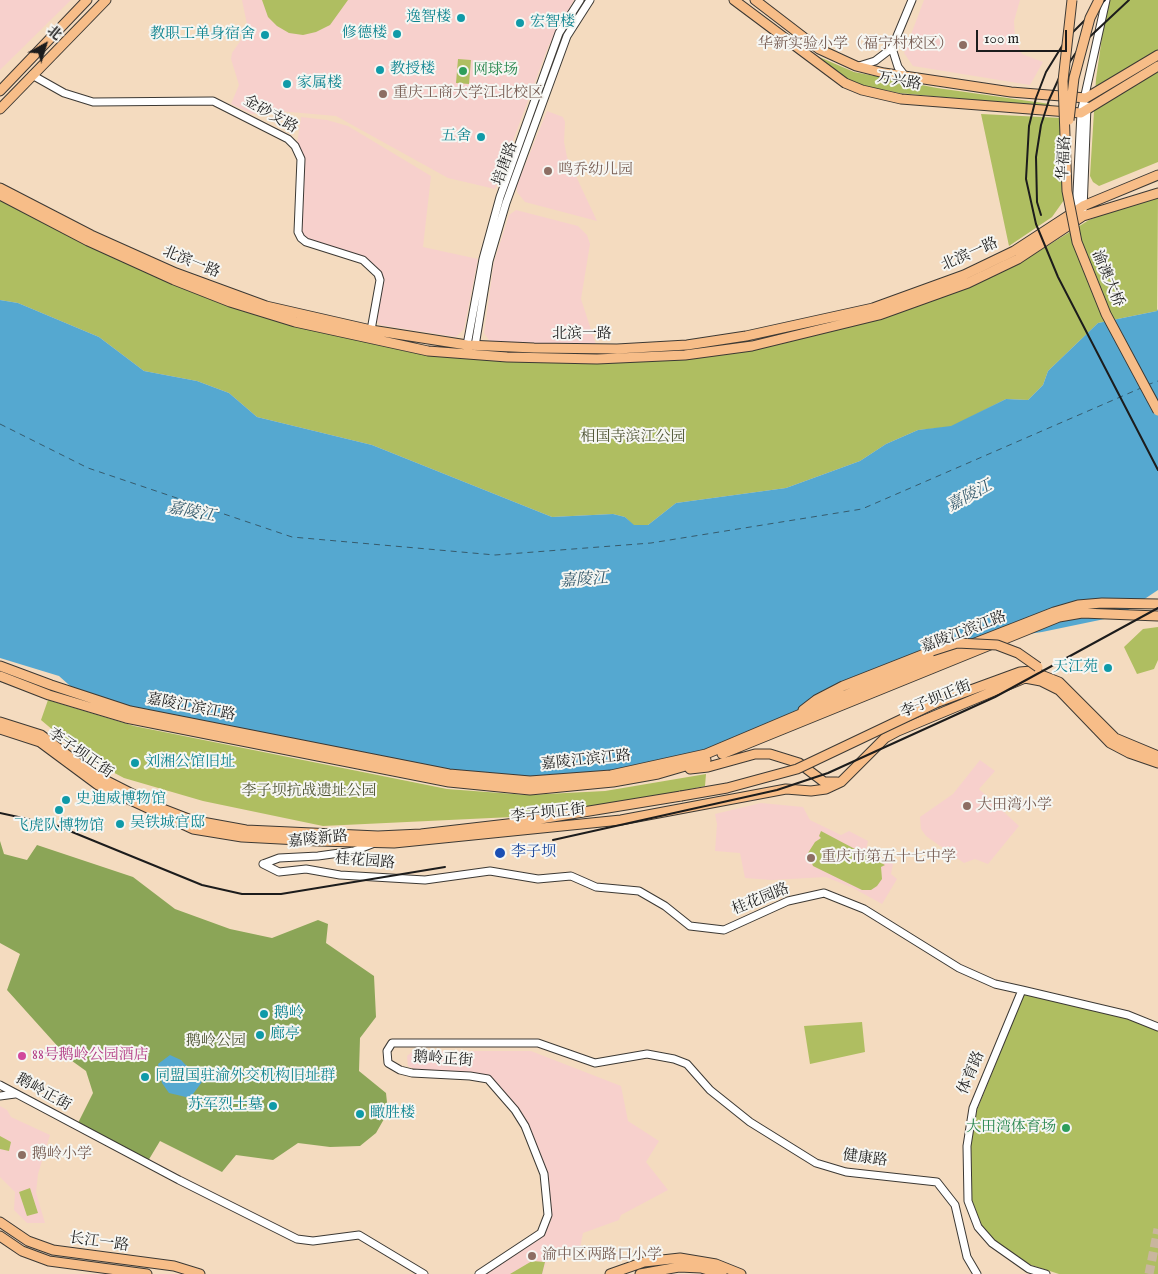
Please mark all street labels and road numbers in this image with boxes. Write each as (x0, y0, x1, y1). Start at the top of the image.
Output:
street label: 万兴路 (875, 69, 923, 95)
street label: 金砂支路 (240, 92, 300, 138)
street label: 华福路 (1055, 135, 1075, 181)
street label: 培唐路 (490, 140, 522, 188)
street label: 北滨一路 (939, 235, 1001, 275)
street label: 北滨一路 (160, 243, 222, 283)
street label: 渝澳大桥 (1087, 248, 1127, 310)
street label: 北滨一路 (552, 326, 612, 344)
street label: 嘉陵江滨江路 (919, 608, 1009, 658)
street label: 李子坝正街 (898, 678, 974, 722)
street label: 嘉陵江滨江路 (145, 691, 237, 725)
street label: 李子坝正街 (44, 725, 116, 783)
street label: 嘉陵江滨江路 (540, 747, 632, 775)
street label: 李子坝正街 (510, 801, 586, 827)
street label: 嘉陵新路 (287, 828, 349, 852)
street label: 桂花园路 (334, 850, 396, 874)
street label: 桂花园路 (730, 880, 792, 920)
street label: 鹅岭正街 (412, 1049, 474, 1071)
street label: 体育路 (955, 1049, 989, 1097)
street label: 鹅岭正街 (12, 1071, 74, 1115)
street label: 健康路 (841, 1147, 889, 1171)
street label: 长江一路 (68, 1230, 130, 1256)

